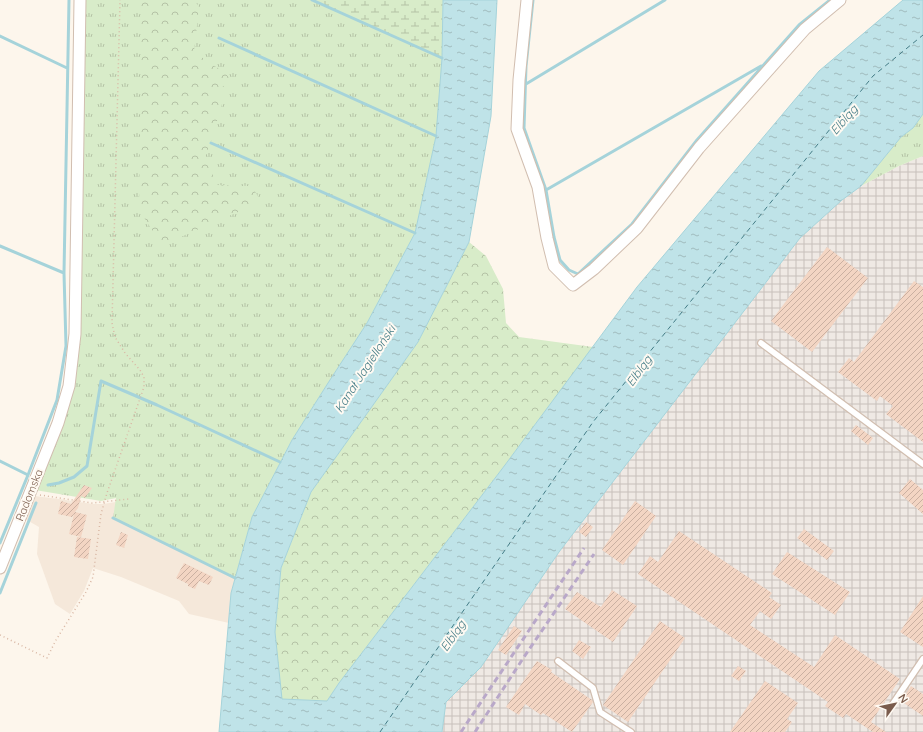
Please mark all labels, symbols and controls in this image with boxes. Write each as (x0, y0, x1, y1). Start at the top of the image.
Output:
water label: Elbląg (827, 101, 862, 138)
water label: Kanał Jagielloński (331, 321, 399, 415)
water label: Elbląg (622, 351, 656, 389)
street label: Radomska (12, 467, 46, 523)
water label: Elbląg (437, 616, 469, 654)
north arrow (875, 684, 915, 724)
text: N (895, 691, 911, 706)

